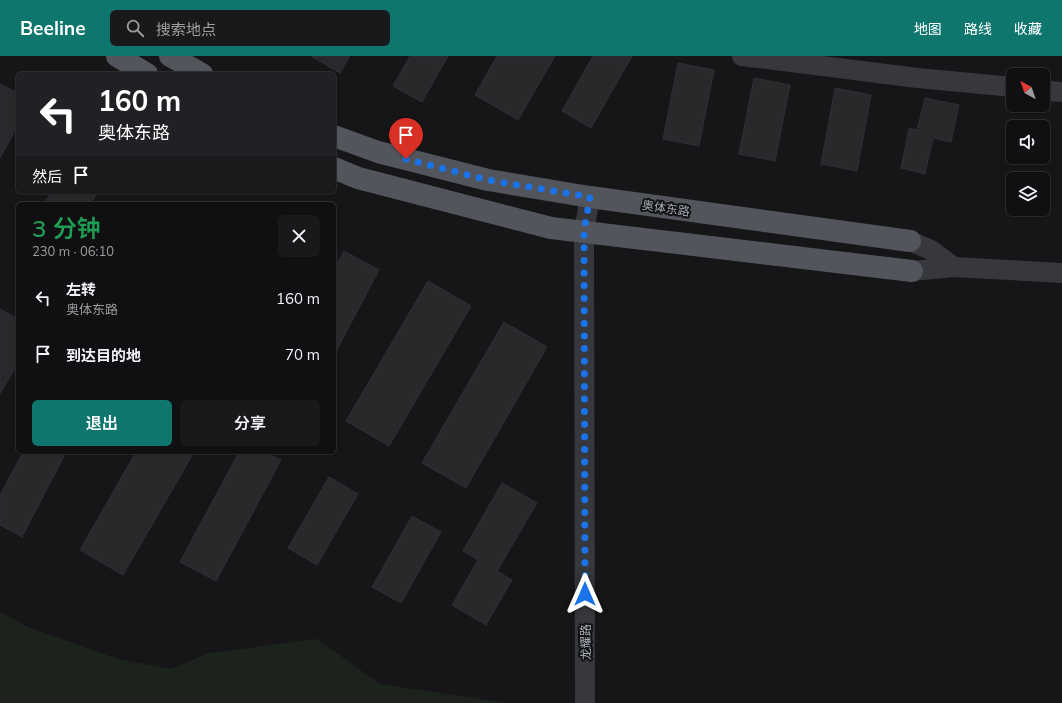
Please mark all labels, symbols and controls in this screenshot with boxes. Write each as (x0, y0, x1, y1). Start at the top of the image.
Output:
search box (110, 10, 390, 46)
text: Beeline (20, 16, 86, 40)
icon: search (124, 17, 146, 39)
text: 搜索地点 (156, 20, 216, 39)
text: 地图 (914, 20, 942, 38)
text: 路线 (964, 20, 992, 38)
text: 收藏 (1014, 20, 1042, 38)
north arrow (1006, 68, 1050, 112)
map controls (1006, 68, 1050, 216)
text: 160 m (98, 83, 181, 118)
icon: left (32, 88, 84, 140)
pin (389, 118, 423, 159)
button: sound (1006, 120, 1050, 164)
text: 奥体东路 (98, 121, 170, 144)
icon: arrive (395, 124, 417, 146)
icon: arrive (70, 164, 92, 186)
text: 然后 (32, 167, 62, 186)
button: layers (1006, 172, 1050, 216)
street label: 奥体东路 (641, 197, 691, 219)
text: 3 分钟 (32, 213, 101, 243)
button: close (278, 215, 320, 257)
text: 230 m · 06:10 (32, 243, 114, 259)
text: 左转 (66, 280, 96, 299)
icon: left (32, 287, 54, 309)
text: 160 m (276, 289, 320, 308)
text: 奥体东路 (66, 301, 118, 317)
icon: arrive (32, 343, 54, 365)
text: 70 m (285, 345, 320, 364)
text: 到达目的地 (66, 346, 141, 365)
button: 退出 (32, 400, 172, 446)
button: 分享 (180, 400, 320, 446)
position arrow (564, 573, 606, 615)
street label: 龙耀路 (578, 624, 593, 660)

